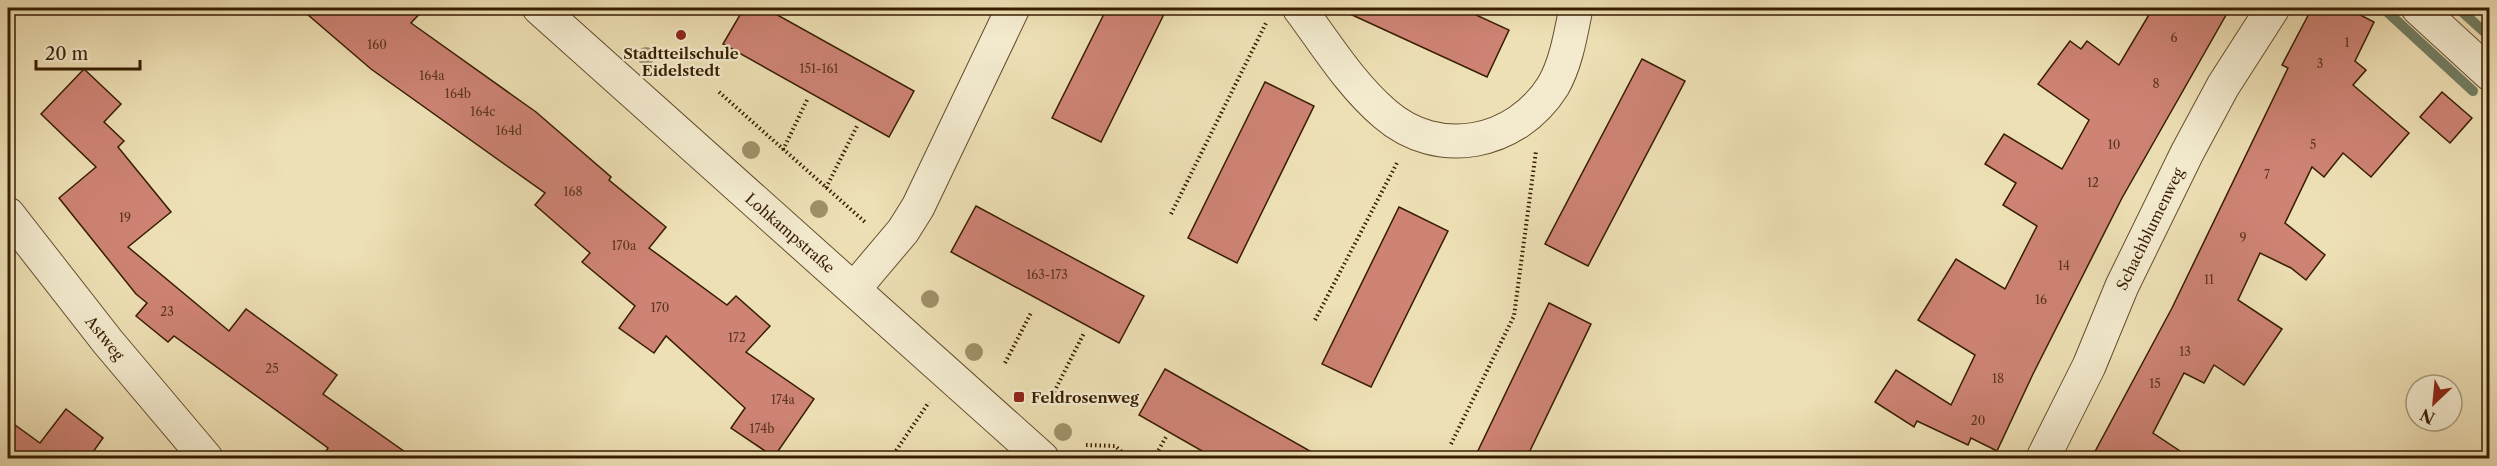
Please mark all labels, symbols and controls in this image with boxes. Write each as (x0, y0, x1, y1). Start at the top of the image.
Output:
marker: Stadtteilschule Eidelstedt (674, 28, 688, 42)
house number: 6 (2170, 30, 2178, 45)
scale bar (36, 33, 140, 71)
house number: 1 (2344, 35, 2350, 50)
house number: 160 (367, 37, 387, 52)
text: 20 m (45, 43, 89, 65)
place label: Stadtteilschule Eidelstedt (623, 44, 739, 80)
house number: 3 (2317, 56, 2323, 71)
house number: 151-161 (799, 61, 839, 76)
house number: 164a (419, 68, 445, 83)
house number: 8 (2152, 76, 2160, 91)
house number: 164b (445, 86, 471, 101)
house number: 164c (470, 104, 496, 119)
house number: 164d (496, 123, 523, 138)
house number: 10 (2108, 137, 2120, 152)
house number: 5 (2310, 137, 2316, 152)
street label: Schachblumenweg (2112, 165, 2188, 293)
house number: 7 (2264, 167, 2270, 182)
house number: 12 (2087, 175, 2099, 190)
house number: 168 (563, 184, 583, 199)
street label: Lohkampstraße (741, 189, 839, 277)
house number: 19 (119, 210, 131, 225)
house number: 9 (2239, 230, 2247, 245)
house number: 170a (612, 238, 637, 253)
house number: 14 (2058, 258, 2070, 273)
house number: 163-173 (1026, 267, 1068, 282)
house number: 11 (2204, 272, 2214, 287)
house number: 16 (2035, 292, 2047, 307)
house number: 170 (651, 300, 669, 315)
house number: 23 (160, 304, 174, 319)
street label: Astweg (81, 311, 129, 364)
house number: 172 (728, 330, 746, 345)
house number: 13 (2179, 344, 2191, 359)
house number: 25 (265, 361, 279, 376)
house number: 18 (1992, 371, 2004, 386)
north arrow (2404, 373, 2464, 433)
house number: 15 (2149, 376, 2161, 391)
place label: Feldrosenweg (1031, 388, 1139, 407)
marker: Feldrosenweg (1012, 390, 1026, 404)
house number: 174a (771, 392, 796, 407)
text: N (2417, 404, 2438, 429)
house number: 20 (1971, 413, 1985, 428)
house number: 174b (750, 421, 774, 436)

